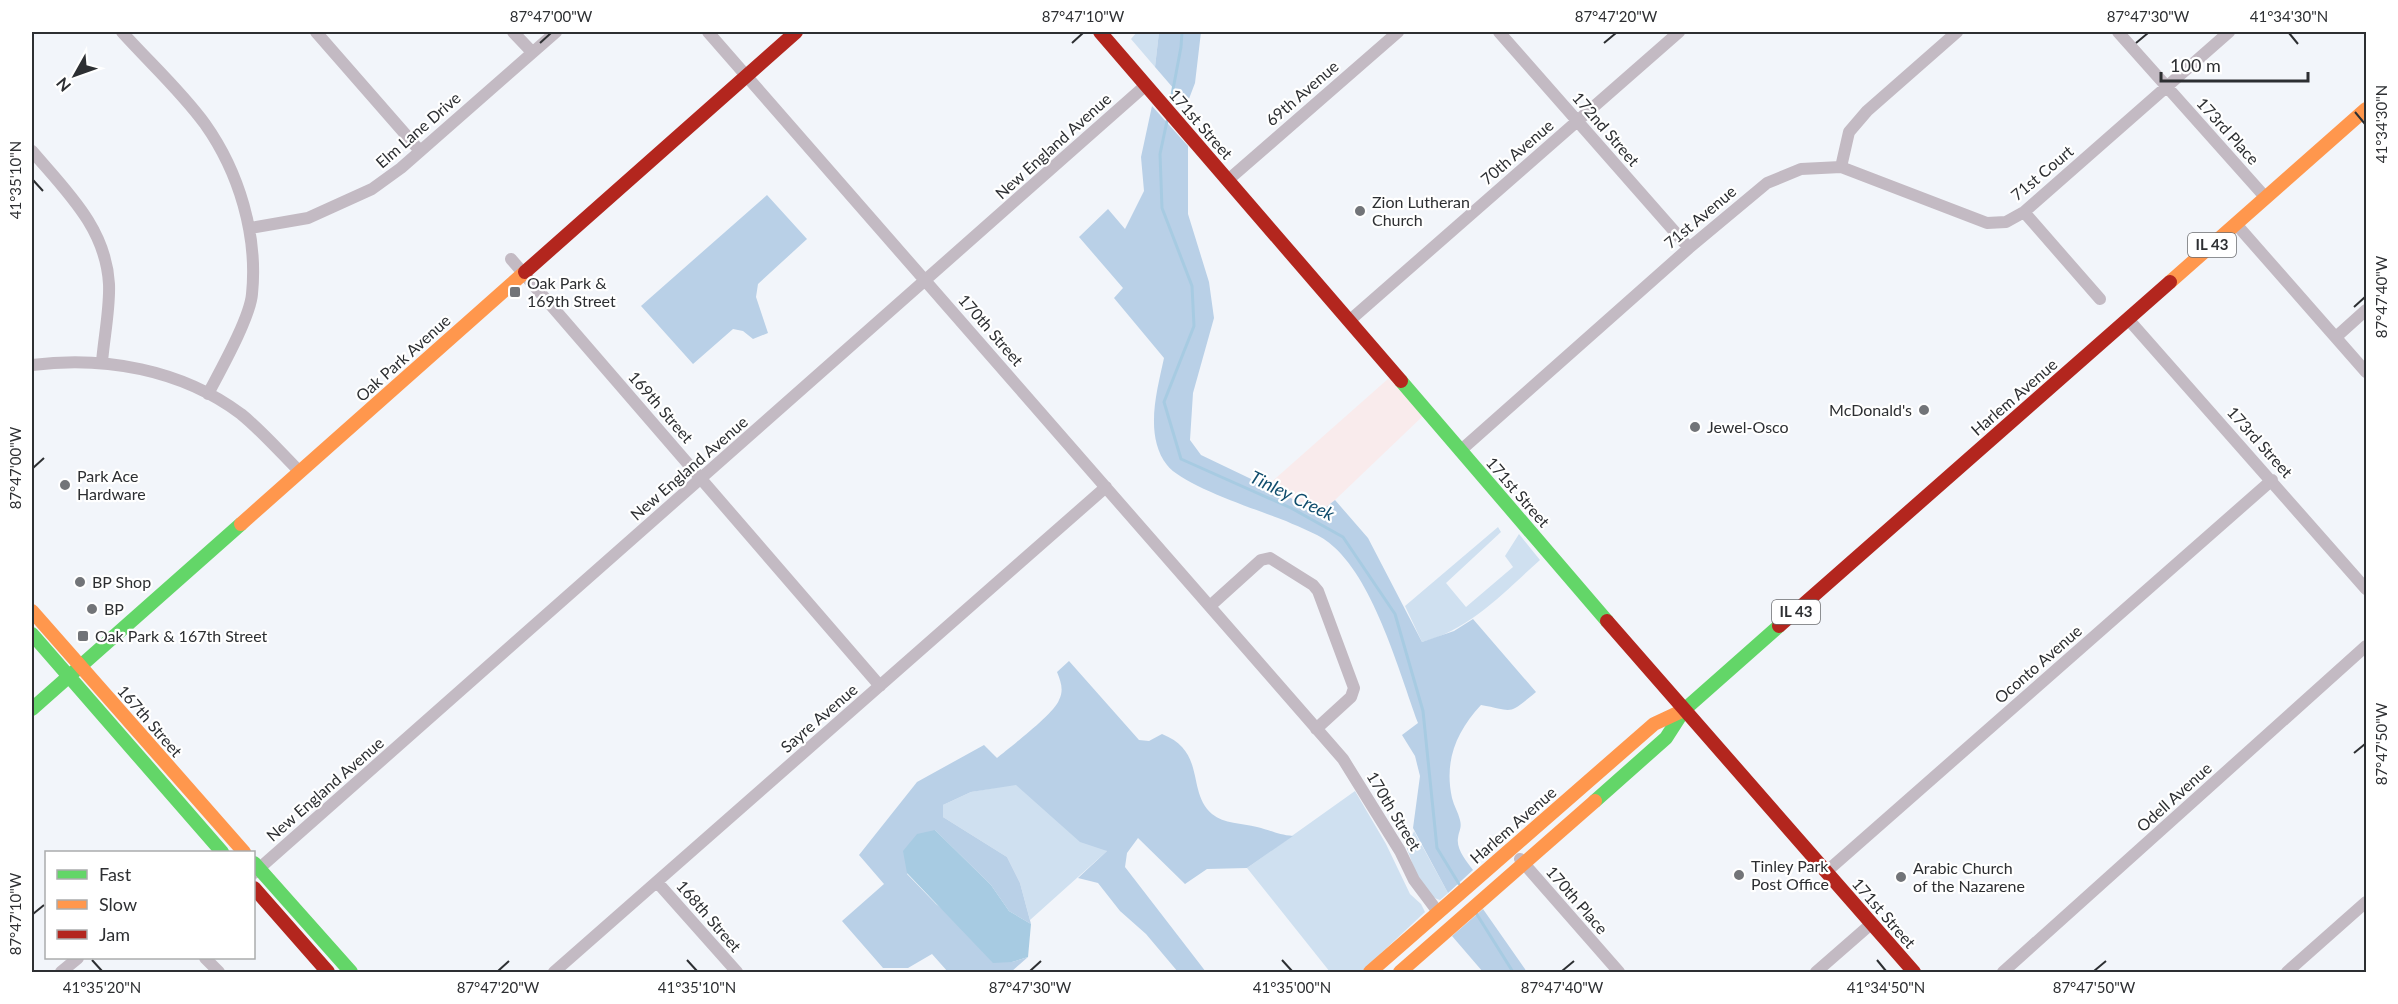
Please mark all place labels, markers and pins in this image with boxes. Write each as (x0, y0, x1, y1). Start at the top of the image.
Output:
place label: Zion Lutheran Church (1372, 192, 1470, 229)
marker: Zion Lutheran Church (1353, 204, 1367, 218)
place label: Oak Park & 169th Street (527, 273, 616, 310)
marker: Oak Park & 169th Street (508, 285, 522, 299)
place label: McDonald's (1829, 400, 1912, 419)
marker: McDonald's (1917, 403, 1931, 417)
place label: Jewel-Osco (1707, 417, 1789, 436)
marker: Jewel-Osco (1688, 420, 1702, 434)
place label: Park Ace Hardware (77, 466, 146, 503)
marker: Park Ace Hardware (58, 478, 72, 492)
place label: BP Shop (92, 572, 151, 591)
marker: BP Shop (73, 575, 87, 589)
place label: BP (104, 599, 124, 618)
marker: BP (85, 602, 99, 616)
place label: Oak Park & 167th Street (95, 626, 268, 645)
marker: Oak Park & 167th Street (76, 629, 90, 643)
place label: Tinley Park Post Office (1751, 856, 1829, 893)
place label: Arabic Church of the Nazarene (1913, 858, 2025, 895)
marker: Tinley Park Post Office (1732, 868, 1746, 882)
marker: Arabic Church of the Nazarene (1894, 870, 1908, 884)

